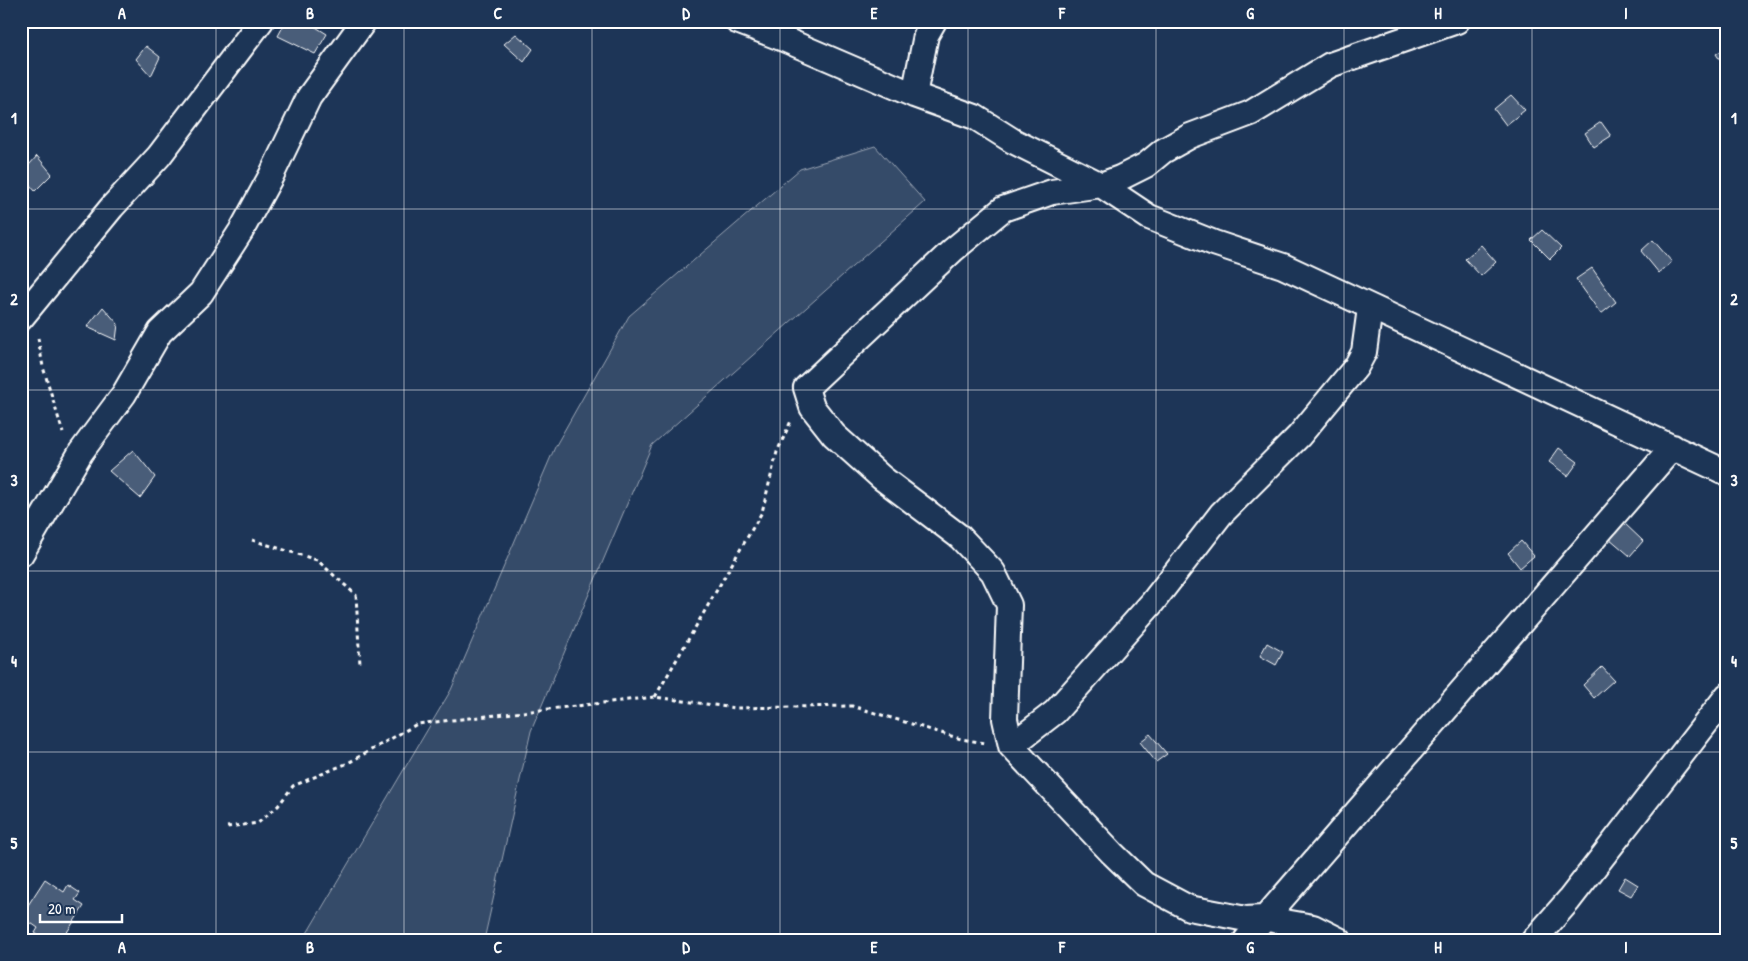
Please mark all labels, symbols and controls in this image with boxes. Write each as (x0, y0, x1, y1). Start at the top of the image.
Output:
text: A (118, 2, 126, 24)
text: B (306, 2, 314, 24)
text: C (494, 2, 503, 24)
text: D (682, 2, 690, 24)
text: E (870, 2, 878, 24)
text: F (1058, 2, 1066, 24)
text: G (1246, 2, 1254, 24)
text: H (1434, 2, 1442, 24)
text: I (1624, 2, 1628, 24)
text: 1 (11, 107, 17, 129)
text: 1 (1731, 107, 1737, 129)
text: 2 (10, 288, 18, 310)
text: 2 (1730, 288, 1738, 310)
text: 3 (10, 469, 18, 491)
text: 3 (1730, 469, 1738, 491)
text: 4 (11, 650, 17, 672)
text: 4 (1731, 650, 1737, 672)
text: 5 (11, 832, 18, 854)
text: 5 (1731, 832, 1738, 854)
scale bar (40, 891, 122, 923)
text: 20 m (48, 898, 75, 919)
text: A (118, 936, 126, 958)
text: B (306, 936, 314, 958)
text: C (494, 936, 503, 958)
text: D (682, 936, 690, 958)
text: E (870, 936, 878, 958)
text: F (1058, 936, 1066, 958)
text: G (1246, 936, 1254, 958)
text: H (1434, 936, 1442, 958)
text: I (1624, 936, 1628, 958)

